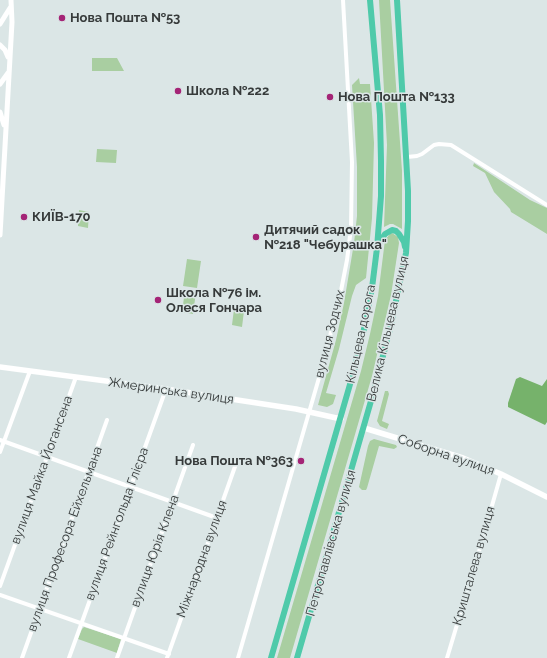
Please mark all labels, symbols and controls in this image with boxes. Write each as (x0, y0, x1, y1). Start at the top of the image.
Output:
place label: Нова Пошта №53 (70, 10, 180, 26)
marker: Нова Пошта №53 (57, 13, 67, 23)
place label: Школа №222 (186, 83, 269, 99)
marker: Школа №222 (173, 86, 183, 96)
place label: Нова Пошта №133 (338, 89, 455, 105)
marker: Нова Пошта №133 (325, 92, 335, 102)
place label: КИЇВ-170 (32, 209, 91, 225)
marker: КИЇВ-170 (19, 212, 29, 222)
place label: Дитячий садок №218 "Чебурашка" (264, 222, 387, 253)
marker: Дитячий садок №218 "Чебурашка" (251, 232, 261, 242)
street label: Велика Кільцева вулиця (364, 255, 412, 403)
street label: Кільцева дорога (343, 283, 379, 385)
place label: Школа №76 ім. Олеся Гончара (166, 285, 262, 316)
street label: вулиця Зодчих (312, 288, 348, 380)
marker: Школа №76 ім. Олеся Гончара (153, 295, 163, 305)
street label: Жмеринська вулиця (107, 374, 235, 408)
street label: вулиця Майка Йогансена (8, 394, 76, 546)
street label: Соборна вулиця (395, 431, 497, 479)
street label: вулиця Професора Ейхельмана (24, 444, 106, 634)
street label: вулиця Рейнгольда Глієра (82, 445, 152, 603)
place label: Нова Пошта №363 (175, 453, 293, 469)
marker: Нова Пошта №363 (296, 456, 306, 466)
street label: Петропавлівська вулиця (303, 468, 359, 618)
street label: вулиця Юрія Клена (127, 493, 183, 609)
street label: Міжнародна вулиця (173, 498, 231, 620)
street label: Кришталева вулиця (449, 505, 499, 627)

